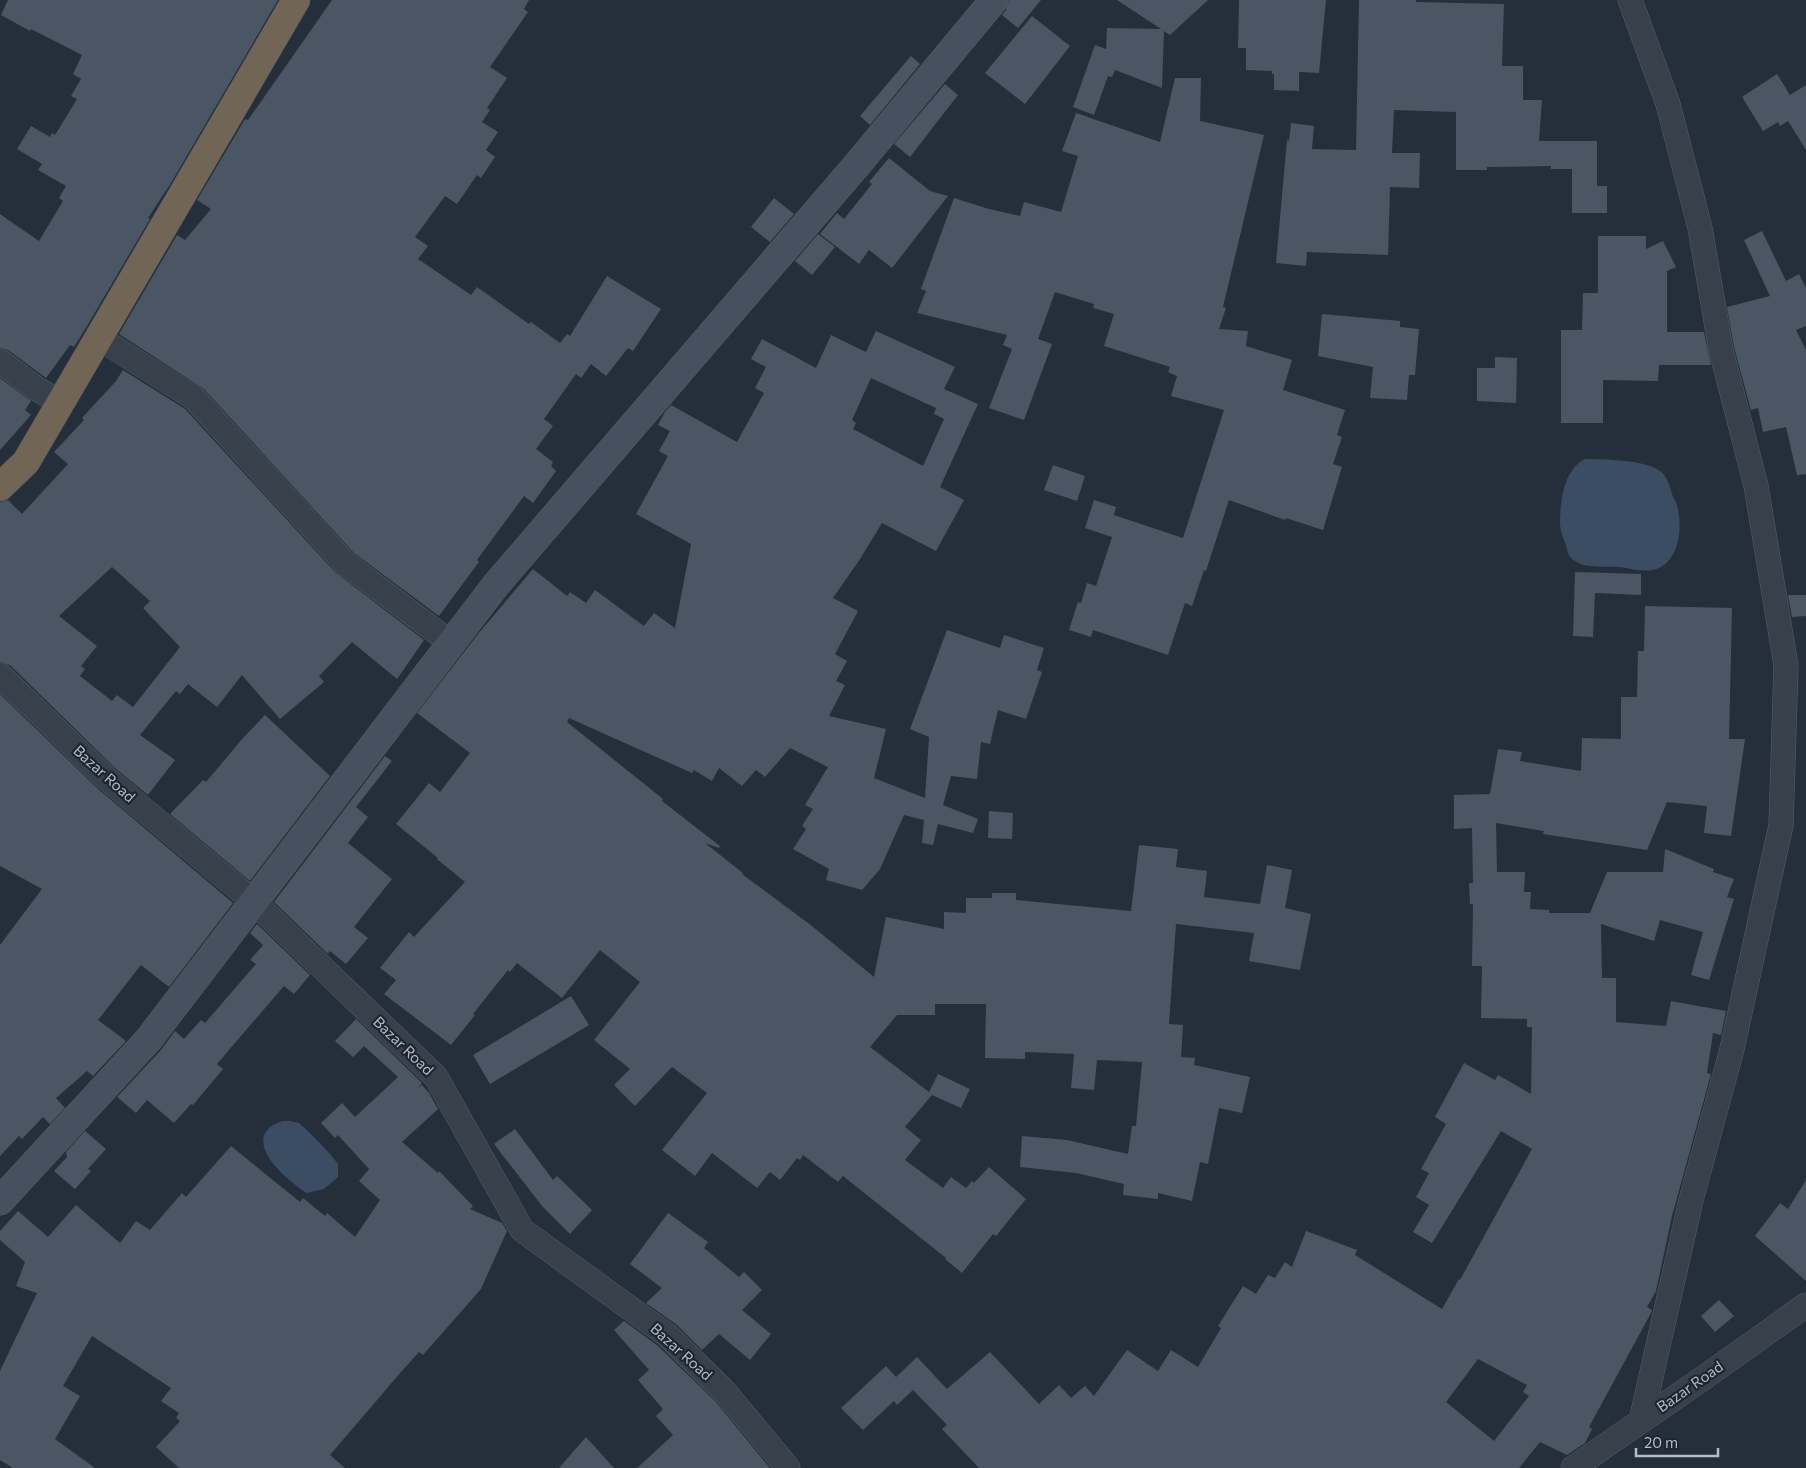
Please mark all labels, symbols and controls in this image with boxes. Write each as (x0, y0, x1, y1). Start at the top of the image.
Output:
street label: Bazar Road (70, 741, 139, 806)
street label: Bazar Road (370, 1012, 438, 1078)
street label: Bazar Road (647, 1319, 716, 1384)
street label: Bazar Road (1653, 1357, 1726, 1416)
scale bar (1636, 1426, 1718, 1458)
text: 20 m (1644, 1433, 1678, 1451)

